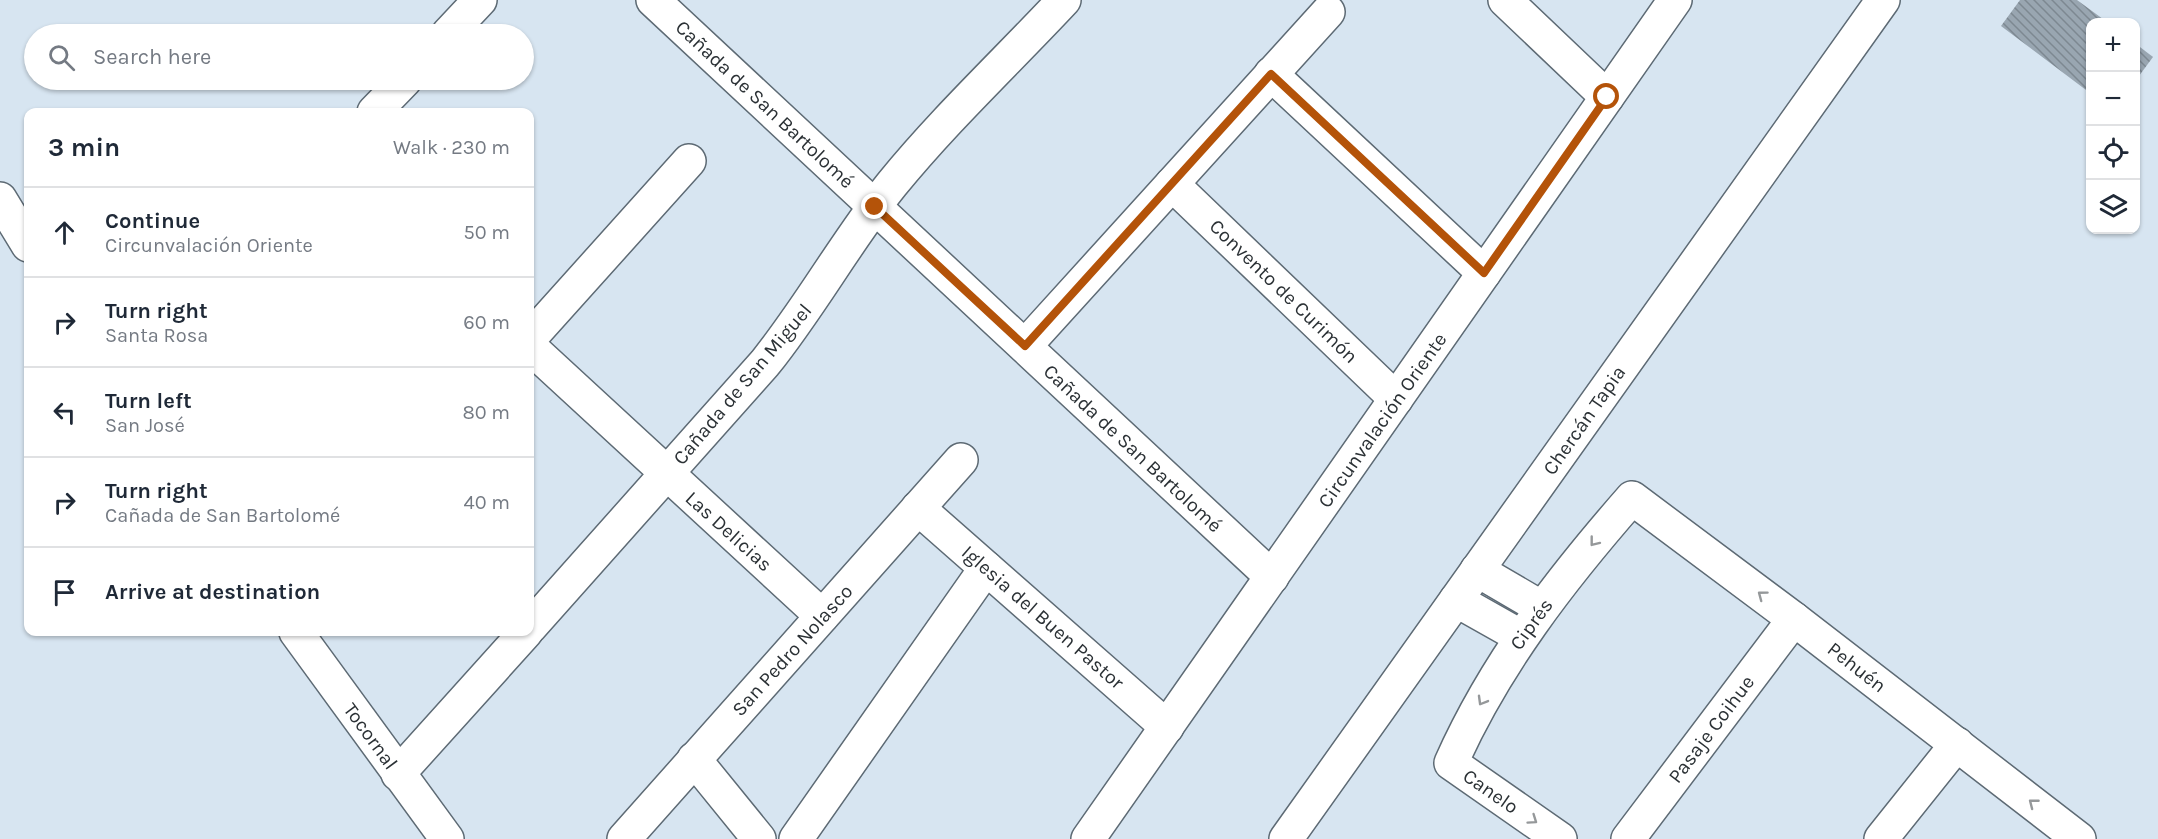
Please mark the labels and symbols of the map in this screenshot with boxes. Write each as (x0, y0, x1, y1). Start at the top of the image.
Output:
street label: Cañada de San Bartolomé (671, 16, 859, 193)
route start (1593, 83, 1619, 109)
route end (861, 193, 887, 219)
street label: Convento de Curimón (1205, 215, 1362, 368)
street label: Cañada de San Miguel (668, 299, 816, 469)
street label: Circunvalación Oriente (1313, 329, 1451, 512)
street label: Cañada de San Bartolomé (1039, 360, 1227, 537)
street label: Chercán Tapia (1538, 361, 1631, 479)
street label: Las Delicias (681, 487, 777, 576)
one-way arrow (1591, 536, 1602, 547)
street label: Iglesia del Buen Pastor (957, 541, 1129, 695)
street label: San Pedro Nolasco (727, 580, 857, 721)
one-way arrow (1757, 591, 1768, 602)
street label: Ciprés (1505, 594, 1558, 654)
street label: Pehuén (1823, 637, 1891, 697)
street label: Pasaje Coihue (1664, 671, 1759, 788)
one-way arrow (1477, 695, 1489, 705)
street label: Tocornal (339, 699, 402, 774)
street label: Canelo (1459, 764, 1523, 819)
one-way arrow (2029, 800, 2040, 811)
one-way arrow (1527, 813, 1538, 824)

